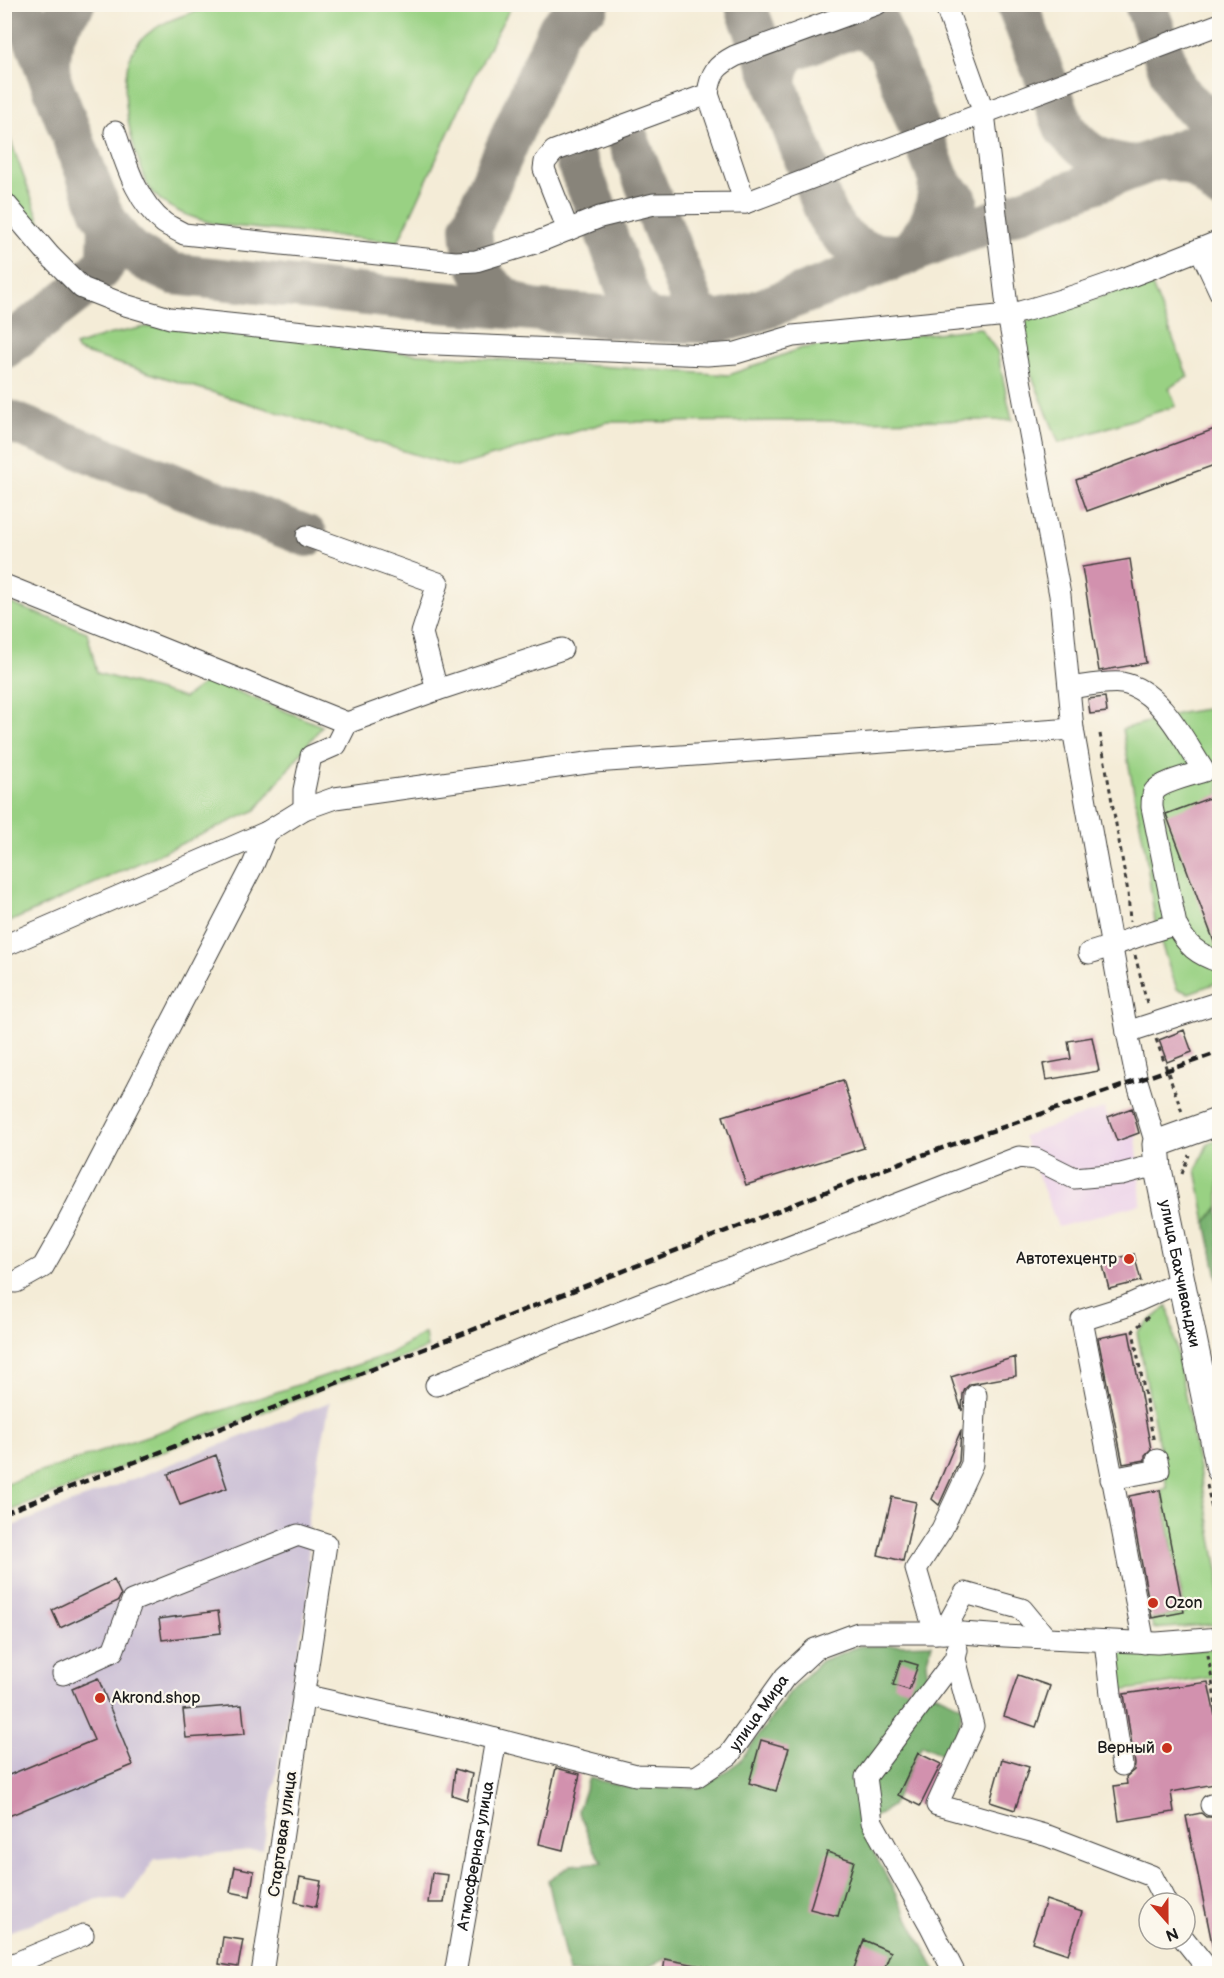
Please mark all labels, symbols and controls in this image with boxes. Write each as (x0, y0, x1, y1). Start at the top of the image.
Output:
street label: улица Бахчиванджи (1155, 1198, 1204, 1349)
place label: Автотехцентр (1015, 1250, 1117, 1269)
marker: Автотехцентр (1122, 1252, 1136, 1266)
place label: Ozon (1165, 1594, 1203, 1613)
marker: Ozon (1146, 1596, 1160, 1610)
street label: улица Мира (725, 1671, 793, 1755)
place label: Akrond.shop (112, 1689, 201, 1708)
marker: Akrond.shop (93, 1691, 107, 1705)
place label: Верный (1097, 1739, 1155, 1758)
marker: Верный (1160, 1741, 1174, 1755)
street label: Стартовая улица (265, 1769, 301, 1898)
street label: Атмосферная улица (453, 1779, 498, 1933)
north arrow (1137, 1891, 1197, 1951)
text: N (1163, 1923, 1181, 1945)

